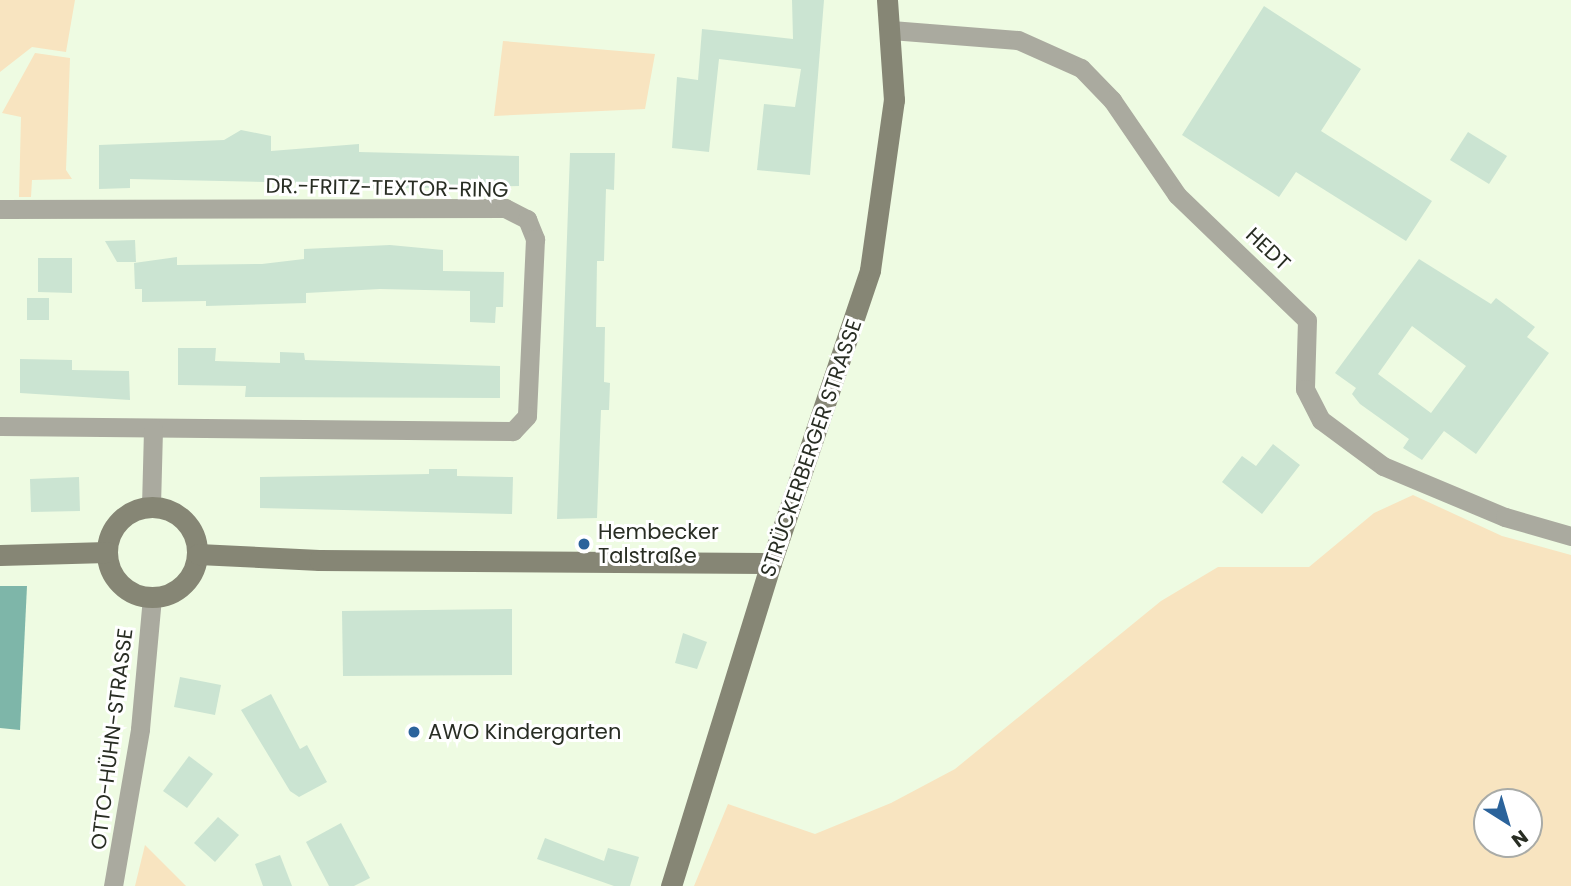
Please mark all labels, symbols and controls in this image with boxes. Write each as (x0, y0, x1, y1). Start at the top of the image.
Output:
street label: DR.-FRITZ-TEXTOR-RING (265, 173, 509, 203)
street label: HEDT (1241, 222, 1295, 276)
street label: STRÜCKERBERGER STRASSE (755, 316, 867, 580)
place label: Hembecker Talstraße (598, 519, 719, 569)
marker: Hembecker Talstraße (576, 536, 592, 552)
street label: OTTO-HÜHN-STRASSE (86, 627, 138, 851)
place label: AWO Kindergarten (428, 719, 621, 745)
marker: AWO Kindergarten (406, 724, 422, 740)
north arrow (1473, 788, 1543, 858)
text: N (1506, 823, 1534, 854)

